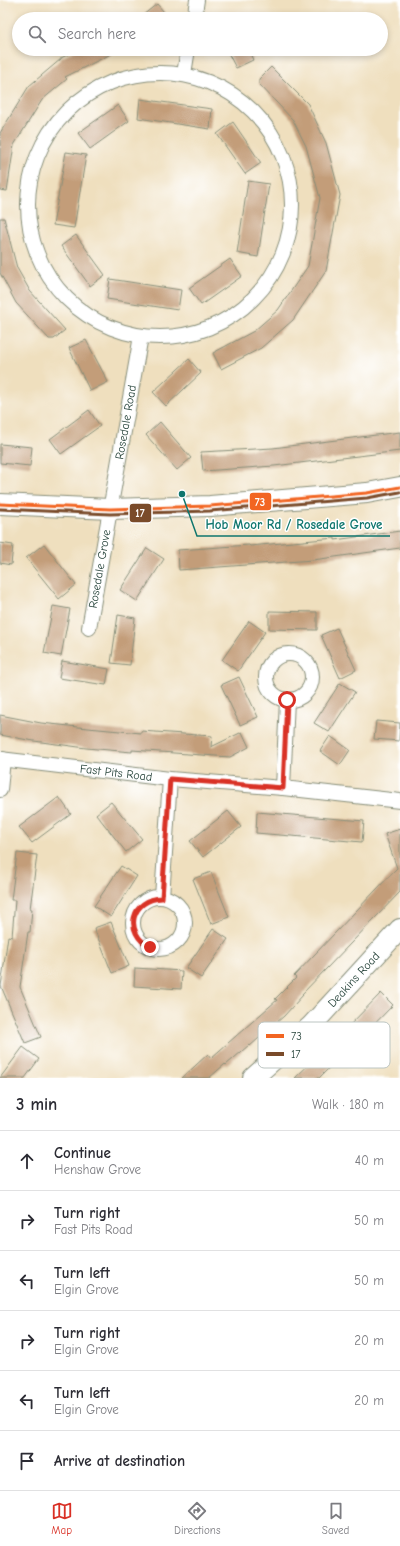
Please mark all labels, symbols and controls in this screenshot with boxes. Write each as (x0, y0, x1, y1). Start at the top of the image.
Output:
search box (12, 12, 388, 56)
icon: search (26, 23, 48, 45)
text: Search here (58, 25, 136, 43)
street label: Rosedale Road (112, 384, 139, 461)
line badge: 73 (249, 492, 272, 511)
text: 73 (255, 496, 265, 509)
line badge: 17 (129, 503, 152, 523)
text: 17 (135, 507, 145, 520)
callout: Hob Moor Rd / Rosedale Grove (197, 511, 390, 536)
text: Hob Moor Rd / Rosedale Grove (206, 517, 383, 532)
street label: Rosedale Grove (86, 528, 113, 609)
route start (278, 691, 296, 709)
street label: Fast Pits Road (79, 761, 153, 784)
route end (141, 938, 159, 956)
street label: Deakins Road (325, 949, 382, 1010)
legend (258, 1022, 390, 1068)
text: 73 (291, 1030, 302, 1043)
text: 17 (291, 1048, 301, 1061)
text: 3 min (16, 1095, 57, 1114)
text: Walk · 180 m (312, 1097, 384, 1112)
text: Continue (54, 1144, 111, 1162)
icon: ahead (16, 1150, 38, 1172)
text: 40 m (355, 1153, 384, 1168)
text: Henshaw Grove (54, 1162, 141, 1177)
text: Turn right (54, 1204, 120, 1222)
icon: right (16, 1210, 38, 1232)
text: 50 m (354, 1213, 384, 1228)
text: Fast Pits Road (54, 1222, 133, 1237)
text: Turn left (54, 1264, 110, 1282)
icon: left (16, 1270, 38, 1292)
text: 50 m (354, 1273, 384, 1288)
text: Elgin Grove (54, 1282, 119, 1297)
text: Turn right (54, 1324, 120, 1342)
icon: right (16, 1330, 38, 1352)
text: 20 m (354, 1333, 384, 1348)
text: Elgin Grove (54, 1342, 119, 1357)
text: Turn left (54, 1384, 110, 1402)
icon: left (16, 1390, 38, 1412)
text: 20 m (354, 1393, 384, 1408)
text: Elgin Grove (54, 1402, 119, 1417)
icon: arrive (16, 1450, 38, 1472)
text: Arrive at destination (54, 1452, 185, 1470)
tab: Map (51, 1500, 73, 1537)
tab: Directions (174, 1500, 221, 1537)
tab: Saved (322, 1500, 349, 1537)

